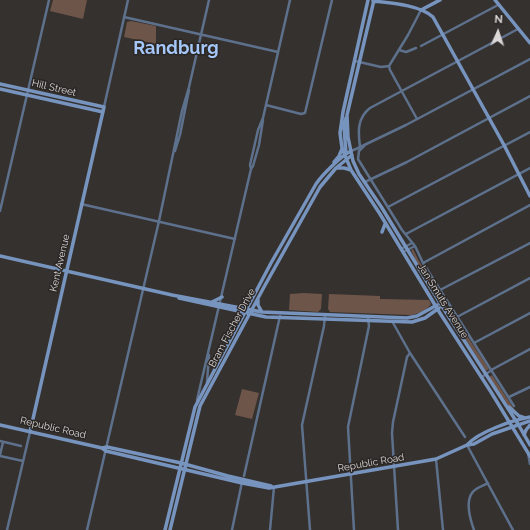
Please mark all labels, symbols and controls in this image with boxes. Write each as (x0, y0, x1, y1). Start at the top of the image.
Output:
north arrow (478, 12, 518, 52)
text: N (494, 13, 503, 26)
district label: Randburg (133, 38, 219, 60)
street label: Hill Street (31, 77, 77, 99)
street label: Kent Avenue (48, 233, 72, 293)
street label: Jan Smuts Avenue (415, 262, 471, 340)
street label: Bram Fischer Drive (206, 287, 258, 369)
street label: Republic Road (19, 415, 87, 441)
street label: Republic Road (337, 451, 405, 475)

